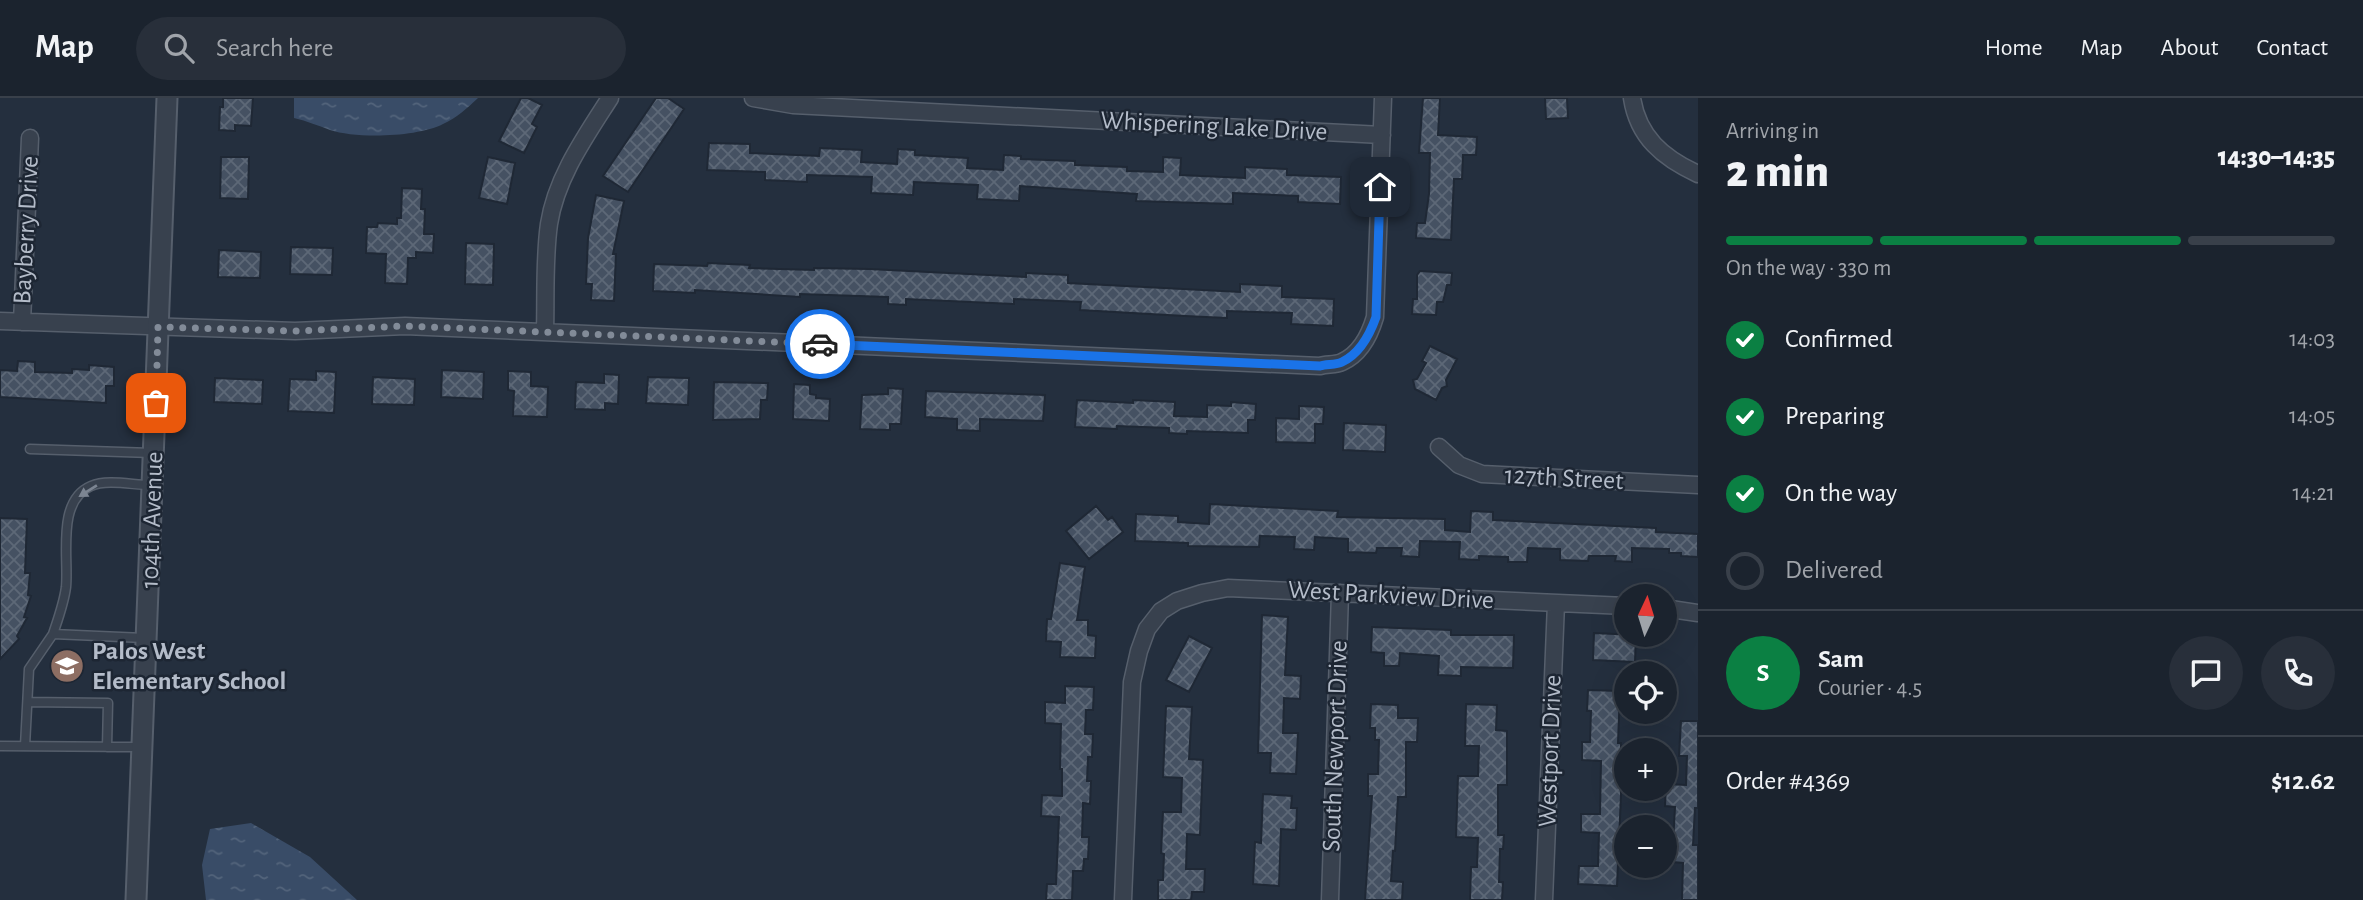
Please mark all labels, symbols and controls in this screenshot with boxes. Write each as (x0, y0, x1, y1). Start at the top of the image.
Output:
search box (136, 17, 626, 80)
icon: search (160, 29, 198, 67)
text: Map (35, 31, 94, 64)
text: Search here (216, 35, 334, 61)
text: Home (1985, 36, 2043, 60)
text: Map (2081, 36, 2123, 60)
text: About (2161, 36, 2218, 60)
text: Contact (2256, 36, 2328, 60)
street label: Whispering Lake Drive (1100, 107, 1328, 145)
text: Arriving in (1726, 120, 1819, 143)
text: 14:30–14:35 (2218, 144, 2335, 170)
text: 2 min (1726, 149, 1829, 195)
street label: Bayberry Drive (9, 155, 43, 305)
pin (1350, 157, 1410, 217)
icon: home (1361, 168, 1399, 206)
text: On the way · 330 m (1726, 257, 1891, 280)
courier (785, 309, 855, 379)
icon: check (1726, 321, 1764, 359)
icon: car (801, 325, 839, 363)
text: Confirmed (1785, 326, 1893, 352)
text: 14:03 (2289, 328, 2335, 351)
pin (126, 373, 186, 433)
icon: bag (137, 384, 175, 422)
icon: check (1726, 398, 1764, 436)
text: Preparing (1785, 403, 1884, 429)
text: 14:05 (2289, 405, 2335, 428)
street label: 104th Avenue (137, 451, 167, 589)
street label: 127th Street (1504, 462, 1624, 494)
icon: check (1726, 475, 1764, 513)
text: On the way (1785, 480, 1897, 506)
text: 14:21 (2292, 482, 2335, 505)
one-way arrow (78, 484, 97, 497)
text: Delivered (1785, 557, 1883, 583)
street label: West Parkview Drive (1287, 577, 1495, 613)
north arrow (1614, 584, 1676, 648)
map controls (1614, 584, 1677, 878)
button: chat (2169, 636, 2243, 710)
button: phone (2261, 636, 2335, 710)
place label: Palos West Elementary School (92, 638, 286, 694)
street label: South Newport Drive (1318, 640, 1352, 852)
text: Sam (1818, 646, 1864, 672)
school or university icon: Palos West Elementary School (48, 647, 86, 685)
text: S (1757, 660, 1769, 686)
button: locate (1614, 661, 1677, 724)
street label: Westport Drive (1534, 674, 1566, 828)
text: Courier · 4.5 (1818, 677, 1922, 700)
button: + (1614, 738, 1677, 801)
text: Order #4369 (1726, 768, 1850, 794)
text: $12.62 (2271, 768, 2335, 794)
button: − (1614, 815, 1677, 878)

